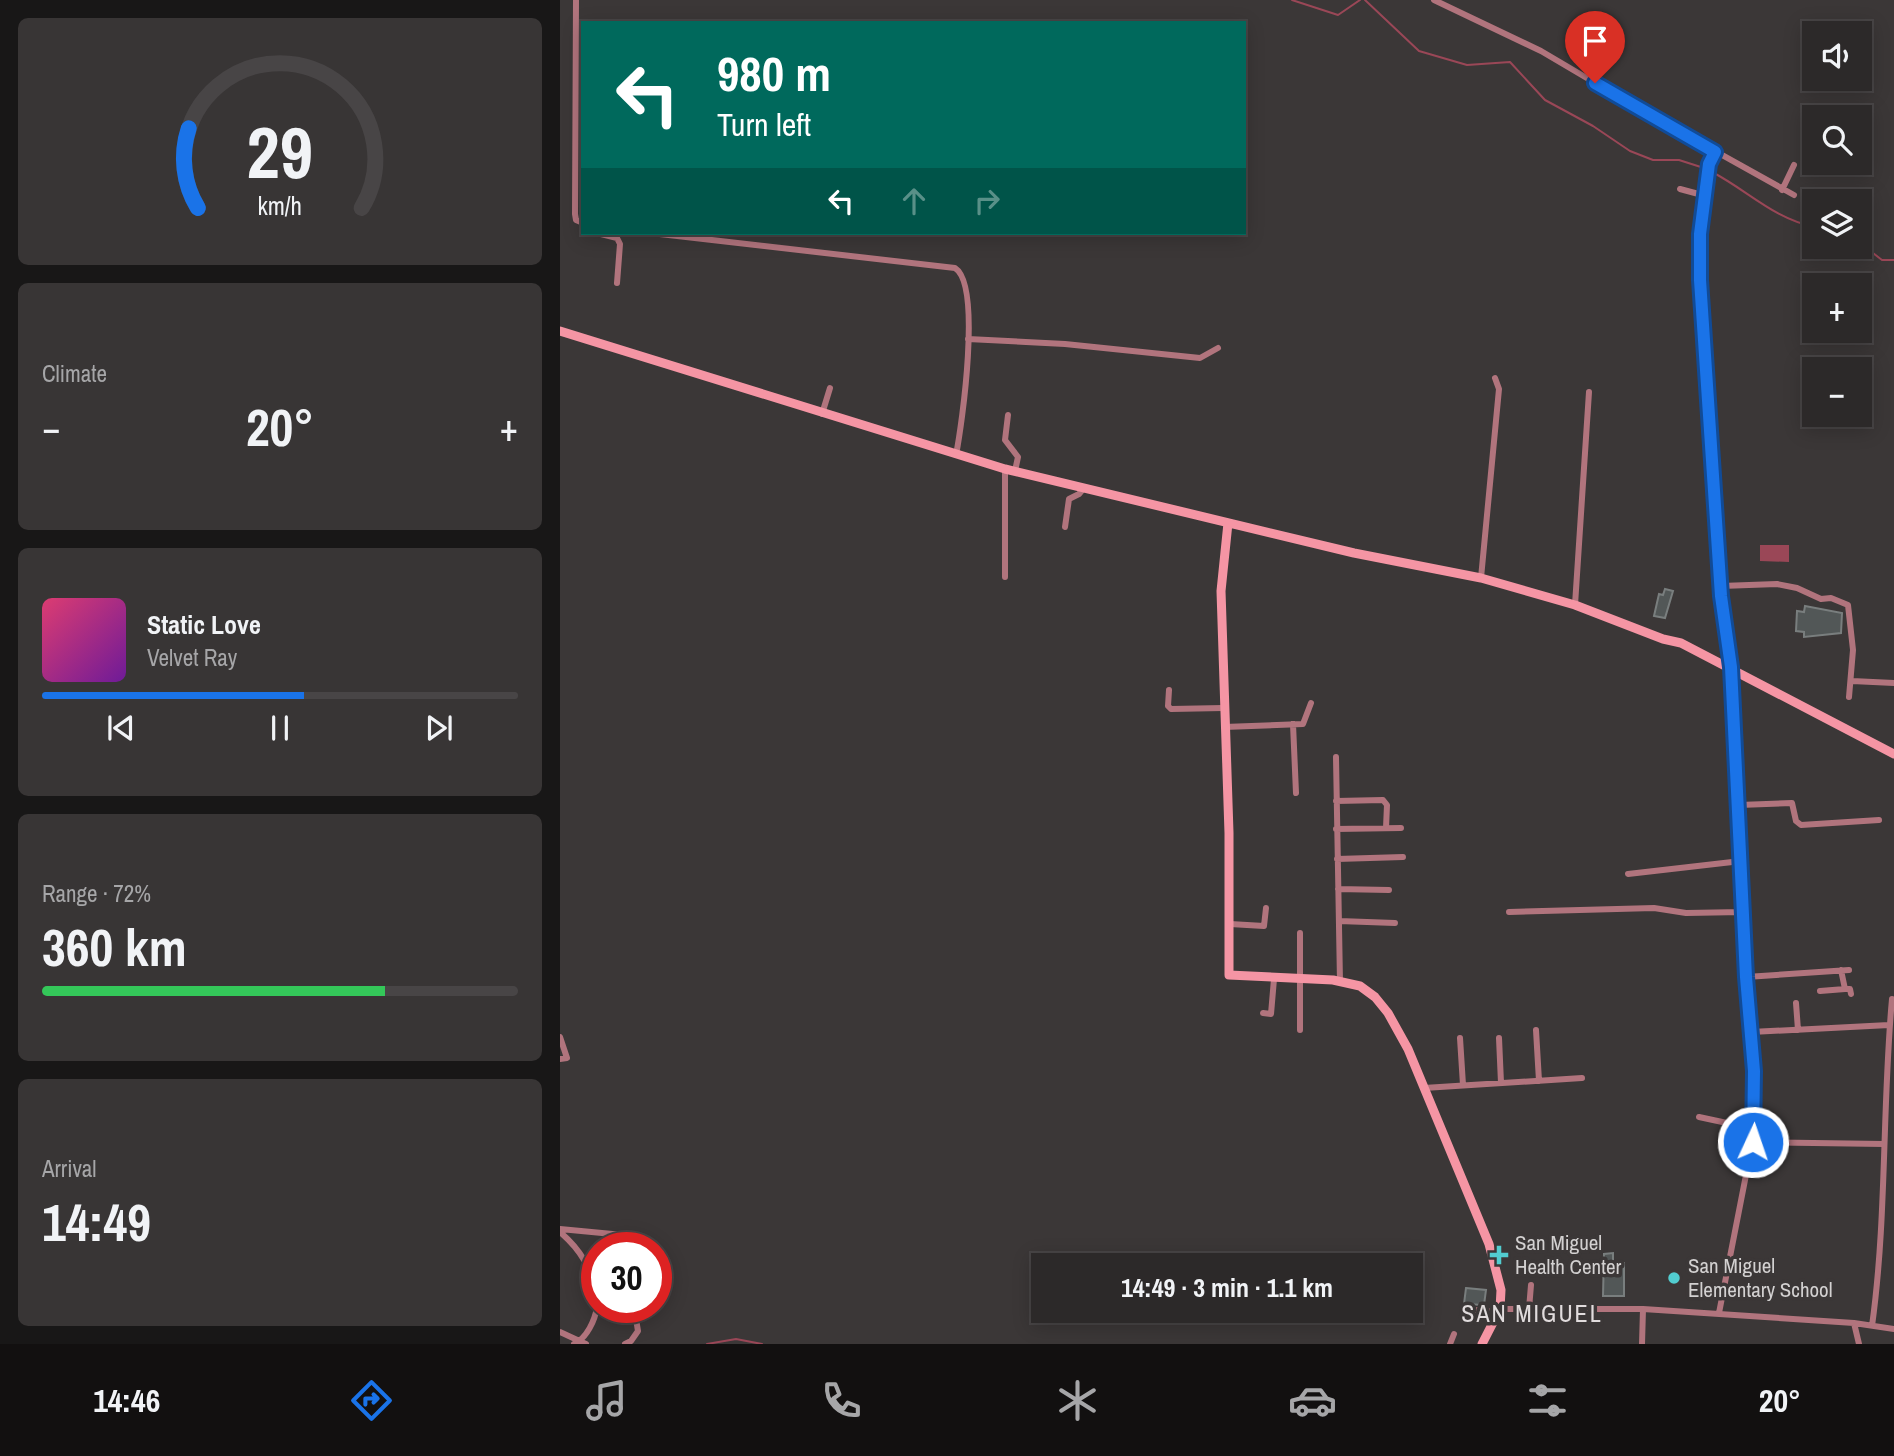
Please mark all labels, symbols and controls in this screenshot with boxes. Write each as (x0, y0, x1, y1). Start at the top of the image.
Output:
pin (1565, 11, 1625, 83)
map controls (1802, 21, 1872, 427)
button: sound (1802, 21, 1872, 91)
icon: arrive (1576, 22, 1614, 60)
text: 980 m (717, 40, 831, 106)
icon: left (602, 49, 693, 140)
text: 29 (247, 103, 313, 201)
text: Turn left (717, 103, 811, 146)
button: search (1802, 105, 1872, 175)
icon: left (822, 182, 860, 220)
icon: ahead (895, 182, 933, 220)
icon: right (968, 182, 1006, 220)
text: km/h (258, 188, 302, 222)
button: layers (1802, 189, 1872, 259)
button: + (1802, 273, 1872, 343)
button: − (1802, 357, 1872, 427)
text: Climate (42, 358, 107, 389)
text: 20° (246, 392, 314, 462)
text: − (42, 402, 60, 453)
text: + (500, 402, 518, 453)
text: Static Love (147, 607, 261, 642)
text: Velvet Ray (147, 642, 237, 673)
icon: previous (102, 709, 140, 747)
icon: pause (261, 709, 299, 747)
icon: next (420, 709, 458, 747)
text: Range · 72% (42, 878, 151, 909)
text: 360 km (42, 912, 187, 982)
position arrow (1716, 1105, 1790, 1179)
text: Arrival (42, 1153, 97, 1184)
text: 14:49 (42, 1187, 151, 1257)
place label: San Miguel Health Center (1515, 1228, 1622, 1281)
speed limit sign: 30 (581, 1232, 672, 1323)
marker: San Miguel Health Center (1489, 1245, 1509, 1265)
place label: San Miguel Elementary School (1688, 1251, 1833, 1304)
text: 14:49 · 3 min · 1.1 km (1121, 1270, 1333, 1305)
marker: San Miguel Elementary School (1666, 1270, 1682, 1286)
district label: SAN MIGUEL (1461, 1297, 1603, 1329)
icon: directions (347, 1376, 396, 1425)
icon: music (582, 1376, 631, 1425)
icon: phone (817, 1376, 866, 1425)
icon: climate (1053, 1376, 1102, 1425)
icon: car (1288, 1376, 1337, 1425)
icon: filters (1523, 1376, 1572, 1425)
text: 14:46 (93, 1379, 160, 1422)
text: 20° (1759, 1379, 1801, 1422)

